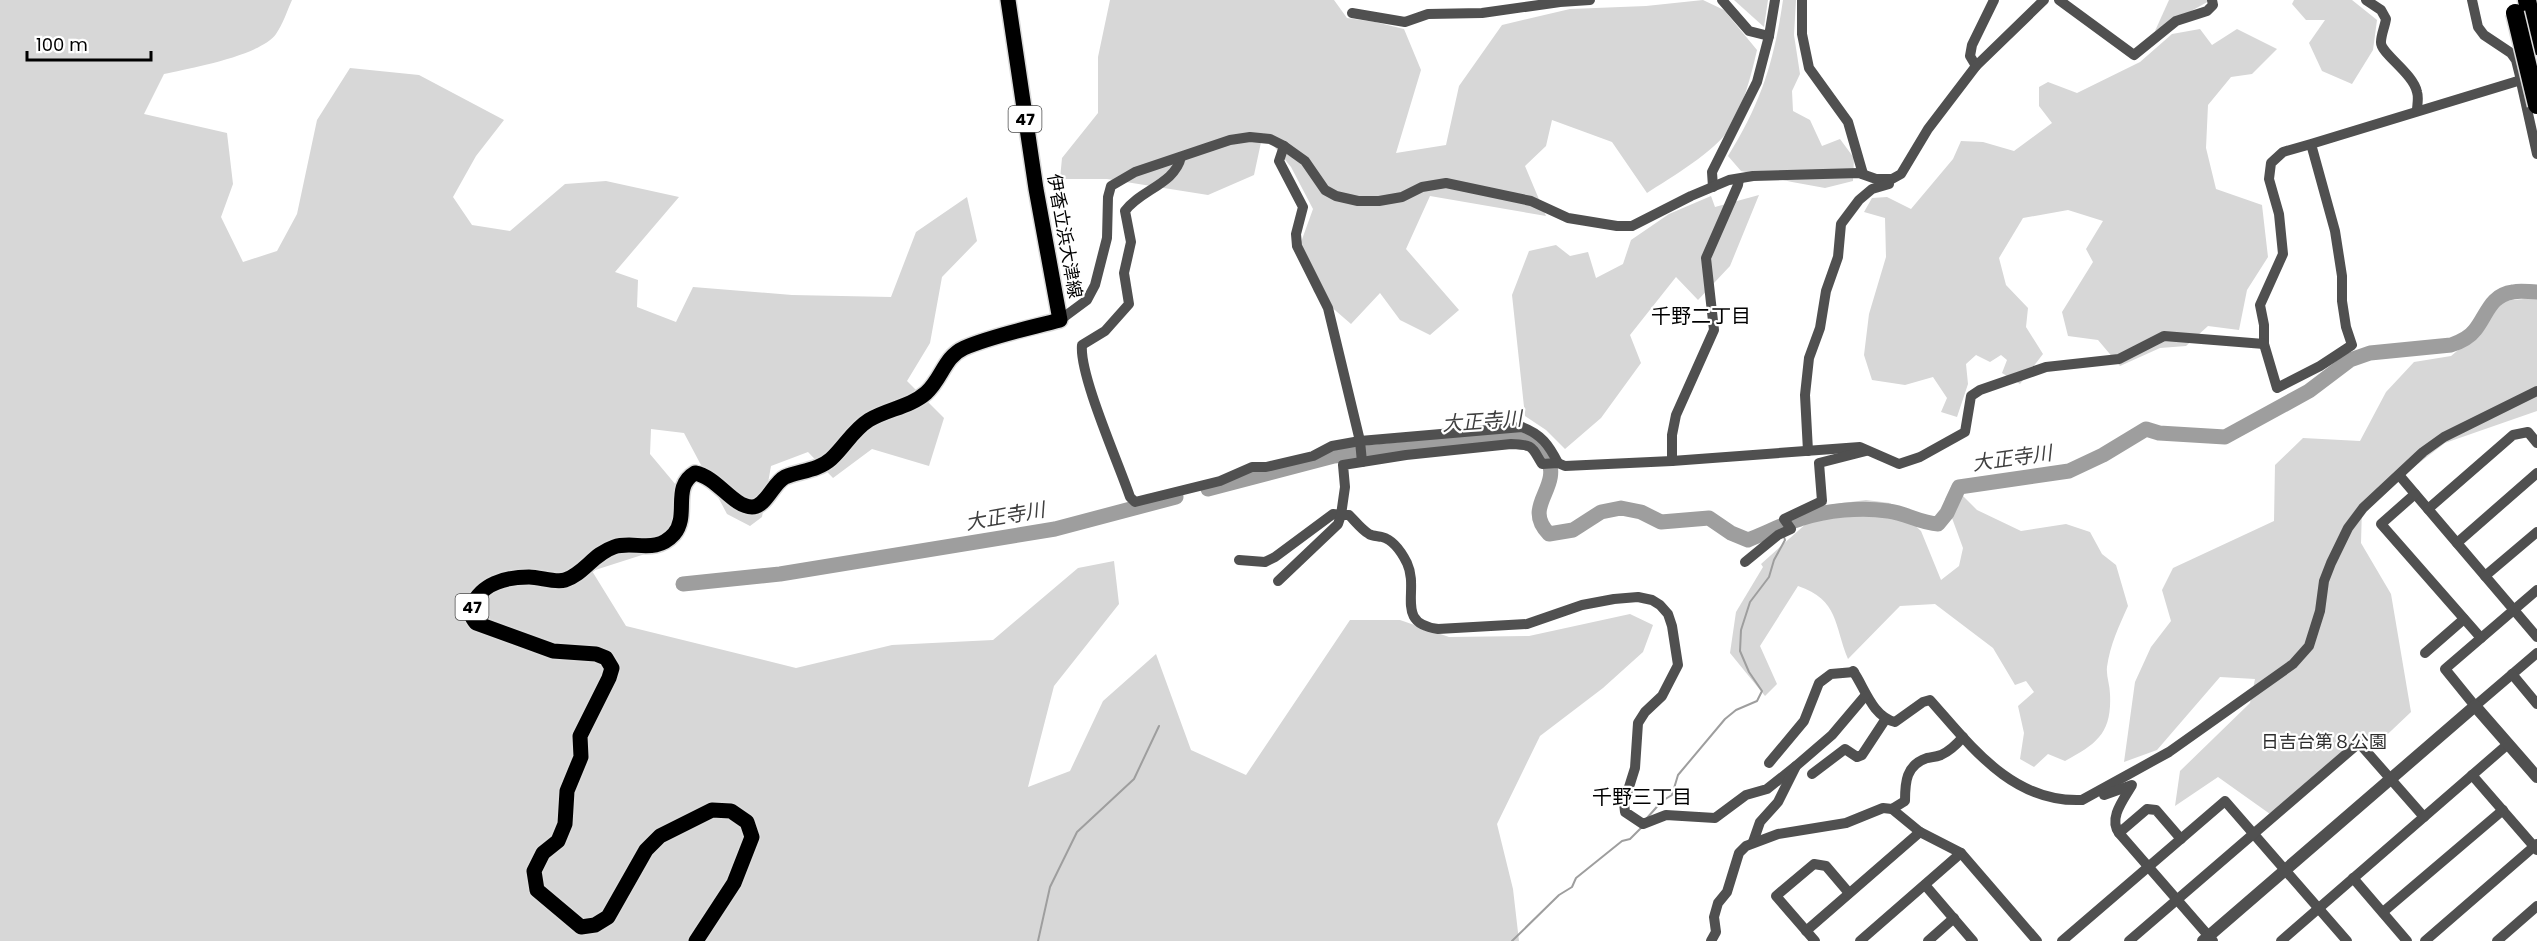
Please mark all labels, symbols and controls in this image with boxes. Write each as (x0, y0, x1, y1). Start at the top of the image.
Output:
scale bar (27, 24, 152, 62)
text: 100 m (36, 32, 88, 57)
road number: 47 (1008, 106, 1042, 132)
street label: 伊香立浜大津線 (1042, 172, 1088, 300)
district label: 千野二丁目 (1651, 302, 1751, 330)
water label: 大正寺川 (1441, 404, 1525, 438)
water label: 大正寺川 (1970, 438, 2056, 477)
water label: 大正寺川 (963, 495, 1049, 537)
road number: 47 (456, 594, 488, 620)
park label: 日吉台第８公園 (2261, 729, 2387, 754)
district label: 千野三丁目 (1592, 783, 1692, 811)

